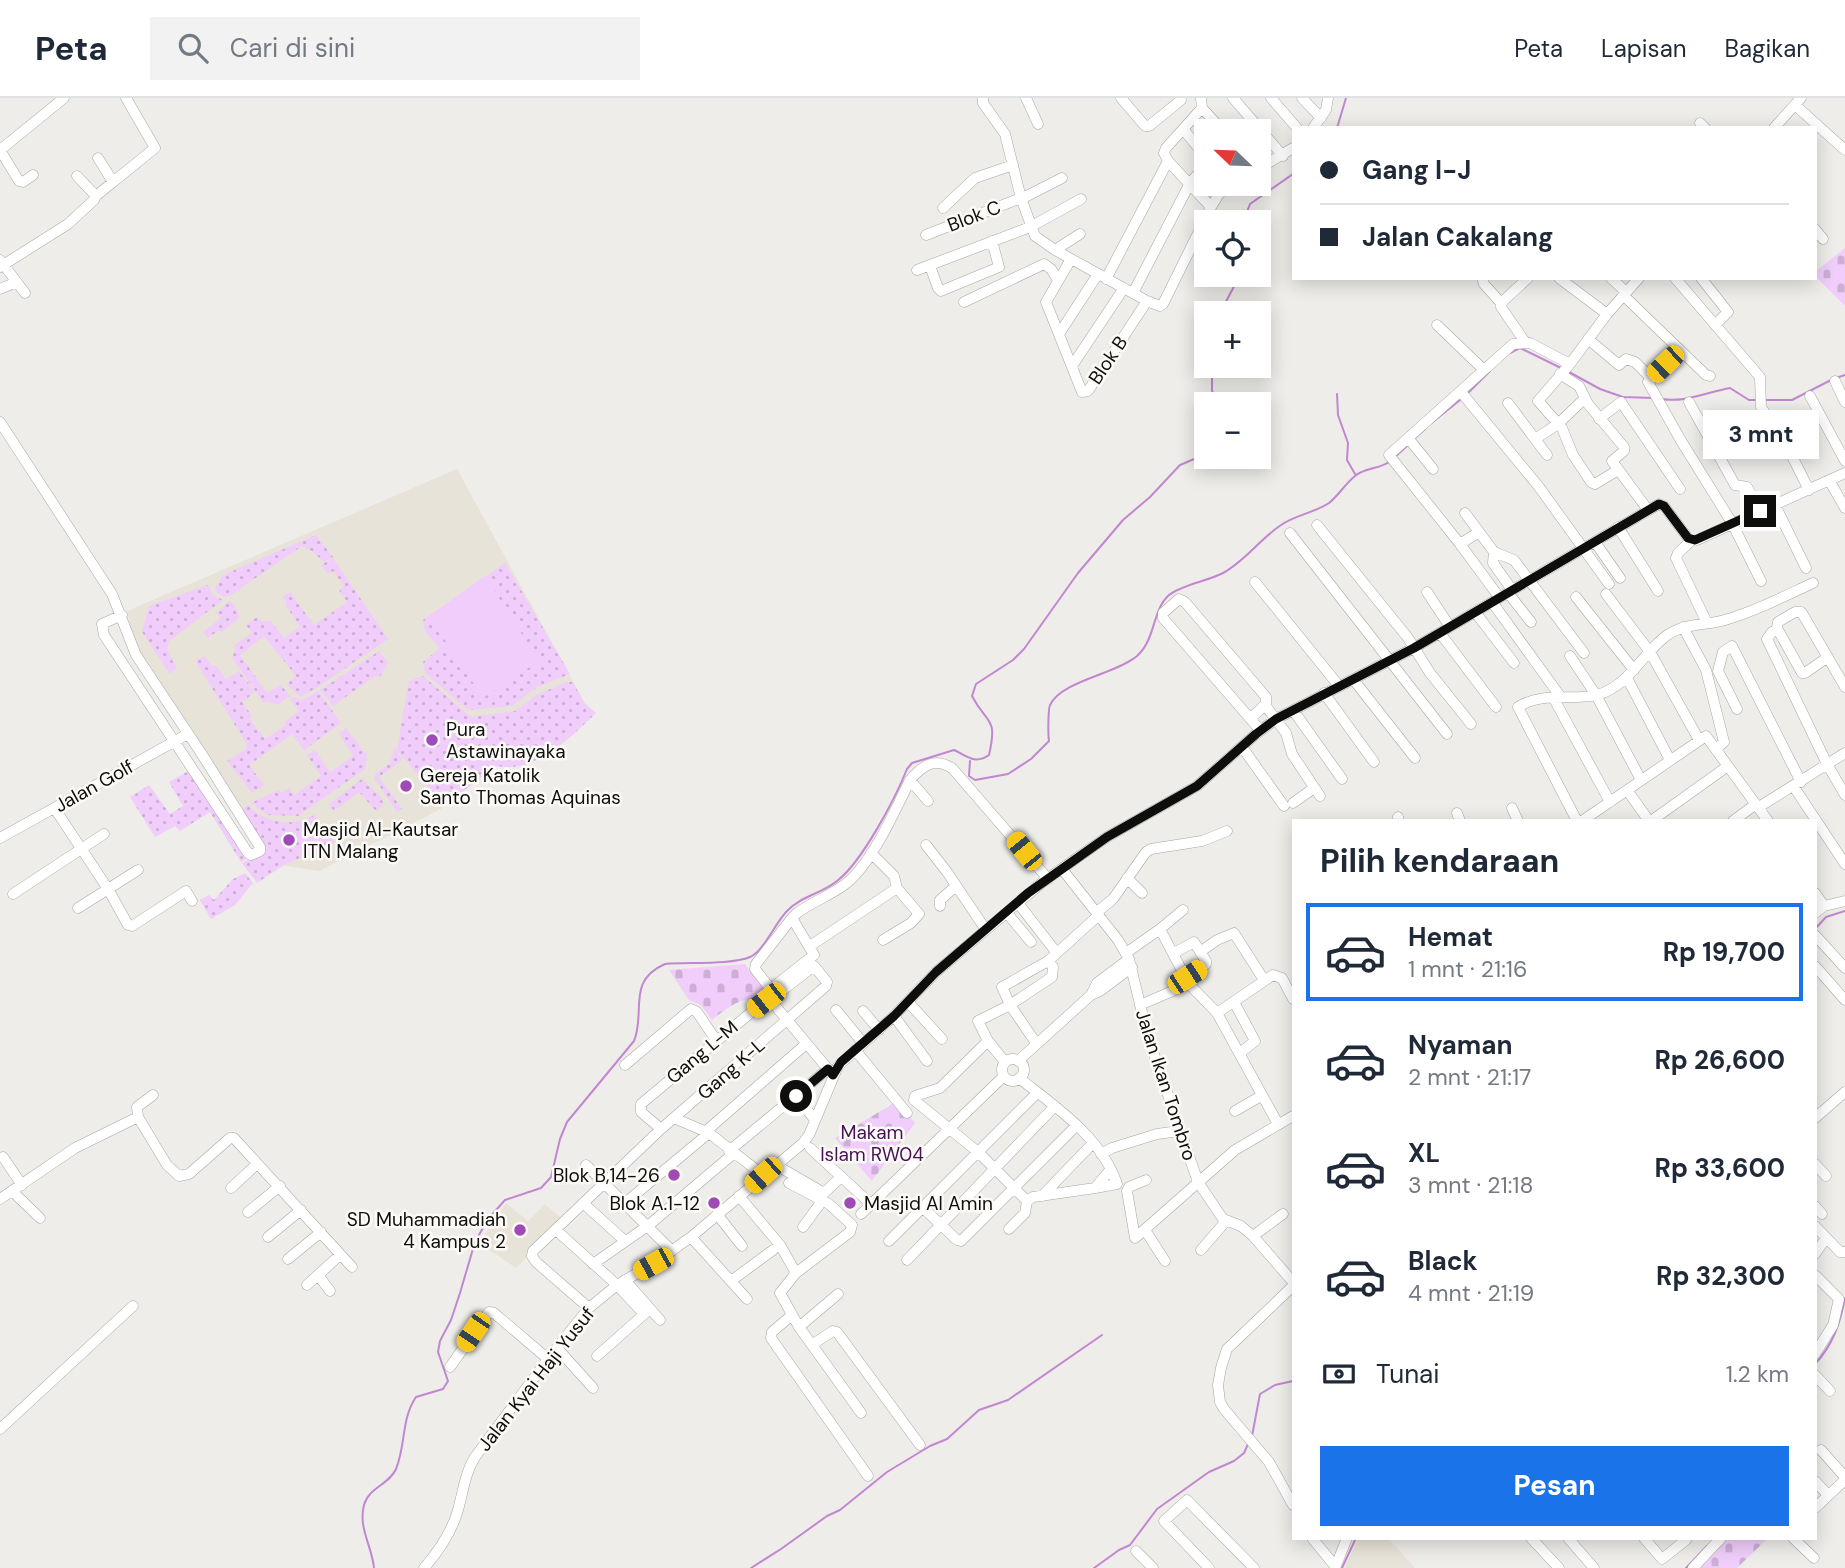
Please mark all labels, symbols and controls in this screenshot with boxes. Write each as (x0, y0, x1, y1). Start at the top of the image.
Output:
search box (150, 17, 640, 80)
text: Peta (35, 27, 108, 70)
icon: search (174, 29, 212, 67)
text: Cari di sini (230, 31, 355, 65)
text: Peta (1514, 33, 1563, 64)
text: Lapisan (1601, 33, 1686, 64)
text: Bagikan (1724, 33, 1810, 64)
north arrow (1194, 119, 1270, 196)
map controls (1194, 119, 1271, 469)
text: Gang I-J (1362, 153, 1471, 187)
street label: Blok C (944, 194, 1004, 238)
button: locate (1194, 210, 1271, 287)
text: Jalan Cakalang (1362, 220, 1554, 254)
button: + (1194, 301, 1271, 378)
street label: Blok B (1083, 331, 1133, 389)
car (1643, 342, 1688, 386)
button: − (1194, 392, 1271, 469)
callout: 3 mnt (1702, 410, 1818, 458)
text: 3 mnt (1728, 419, 1794, 449)
route end (1744, 495, 1776, 527)
place label: Pura Astawinayaka (446, 717, 566, 764)
marker: Pura Astawinayaka (424, 732, 440, 748)
street label: Jalan Golf (50, 754, 138, 818)
place label: Gereja Katolik Santo Thomas Aquinas (420, 763, 621, 810)
marker: Gereja Katolik Santo Thomas Aquinas (398, 778, 414, 794)
place label: Masjid Al-Kautsar ITN Malang (303, 817, 458, 864)
car (1003, 828, 1046, 874)
marker: Masjid Al-Kautsar ITN Malang (281, 832, 297, 848)
text: Pilih kendaraan (1320, 840, 1559, 882)
text: Hemat (1408, 920, 1493, 954)
icon: car (1324, 921, 1387, 984)
text: Rp 19,700 (1663, 935, 1785, 969)
text: 1 mnt · 21:16 (1408, 954, 1528, 984)
car (1164, 957, 1211, 997)
car (743, 979, 790, 1021)
street label: Jalan Ikan Tombro (1130, 1006, 1202, 1164)
street label: Gang L-M (661, 1015, 743, 1089)
text: Nyaman (1408, 1028, 1513, 1062)
icon: car (1324, 1029, 1387, 1092)
street label: Gang K-L (692, 1033, 770, 1105)
text: Rp 26,600 (1654, 1043, 1785, 1077)
text: 2 mnt · 21:17 (1408, 1062, 1531, 1092)
route start (780, 1080, 812, 1112)
park label: Makam Islam RW04 (820, 1120, 924, 1167)
text: XL (1408, 1136, 1440, 1170)
icon: car (1324, 1137, 1387, 1200)
text: Rp 33,600 (1655, 1151, 1785, 1185)
car (741, 1153, 786, 1197)
place label: Blok B,14-26 (553, 1163, 660, 1188)
marker: Blok B,14-26 (666, 1167, 682, 1183)
text: 3 mnt · 21:18 (1408, 1170, 1533, 1200)
place label: Blok A.1-12 (609, 1191, 700, 1216)
place label: Masjid Al Amin (864, 1191, 993, 1216)
marker: Blok A.1-12 (706, 1195, 722, 1211)
marker: Masjid Al Amin (842, 1195, 858, 1211)
place label: SD Muhammadiah 4 Kampus 2 (347, 1207, 506, 1254)
marker: SD Muhammadiah 4 Kampus 2 (512, 1222, 528, 1238)
text: Black (1408, 1244, 1478, 1278)
car (630, 1245, 677, 1283)
icon: car (1324, 1245, 1387, 1308)
text: Rp 32,300 (1656, 1259, 1785, 1293)
text: 4 mnt · 21:19 (1408, 1278, 1534, 1308)
street label: Jalan Kyai Haji Yusuf (472, 1302, 600, 1456)
car (453, 1309, 494, 1355)
icon: cash (1320, 1355, 1358, 1393)
text: Tunai (1376, 1357, 1440, 1391)
text: 1.2 km (1726, 1359, 1789, 1389)
button: Pesan (1320, 1446, 1789, 1526)

